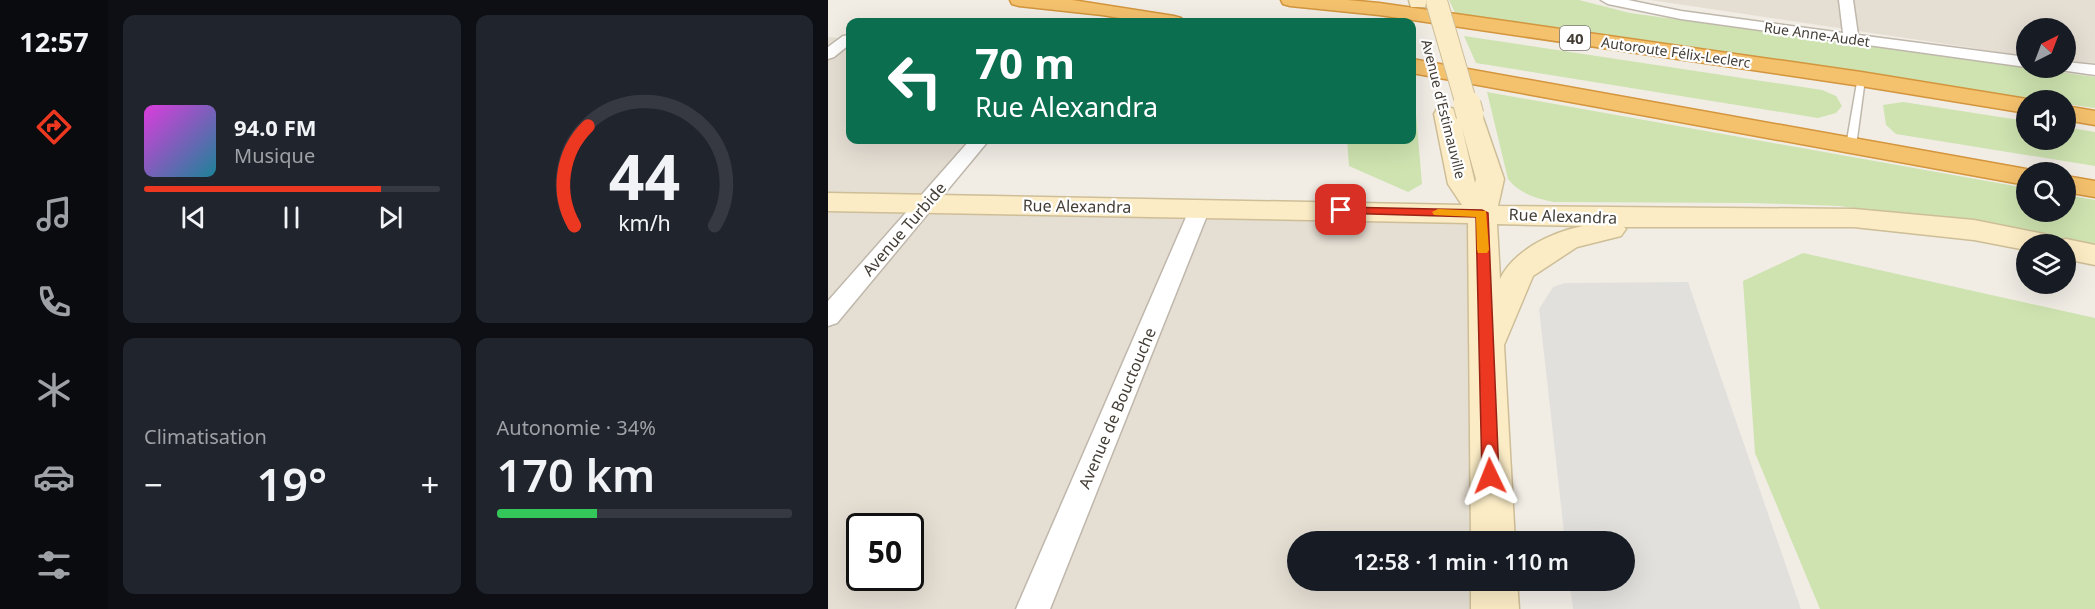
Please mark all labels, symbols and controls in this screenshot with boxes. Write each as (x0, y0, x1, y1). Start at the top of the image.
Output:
street label: Rue Anne-Audet (1763, 17, 1871, 51)
north arrow (2016, 18, 2076, 78)
map controls (2016, 18, 2076, 294)
text: 12:57 (19, 23, 89, 60)
road number: 40 (1560, 26, 1590, 50)
street label: Autoroute Félix-Leclerc (1600, 32, 1752, 72)
text: 70 m (975, 34, 1075, 91)
street label: Avenue d'Estimauville (1417, 37, 1471, 181)
icon: left (876, 42, 954, 120)
text: Rue Alexandra (975, 88, 1158, 125)
button: sound (2016, 90, 2076, 150)
icon: directions (33, 106, 75, 148)
text: 94.0 FM (234, 112, 316, 142)
text: 44 (609, 133, 680, 218)
text: Musique (234, 142, 315, 169)
button: search (2016, 162, 2076, 222)
street label: Avenue Turbide (857, 177, 951, 281)
pin (1315, 184, 1366, 235)
icon: music (33, 193, 75, 235)
icon: arrive (1324, 193, 1357, 226)
street label: Rue Alexandra (1023, 194, 1131, 218)
icon: previous (177, 201, 210, 234)
icon: pause (275, 201, 308, 234)
icon: next (374, 201, 407, 234)
street label: Rue Alexandra (1508, 203, 1618, 229)
text: km/h (618, 209, 671, 238)
button: layers (2016, 234, 2076, 294)
icon: phone (33, 281, 75, 323)
street label: Avenue de Bouctouche (1073, 324, 1161, 492)
icon: climate (33, 369, 75, 411)
text: Autonomie · 34% (497, 414, 656, 441)
text: Climatisation (144, 423, 267, 450)
text: 170 km (497, 444, 655, 505)
position arrow (1458, 444, 1522, 508)
text: 19° (256, 453, 327, 514)
icon: car (33, 456, 75, 498)
text: − (144, 462, 163, 507)
text: + (421, 462, 440, 507)
speed limit sign: 50 (846, 513, 924, 591)
icon: filters (33, 544, 75, 586)
text: 12:58 · 1 min · 110 m (1353, 546, 1569, 576)

